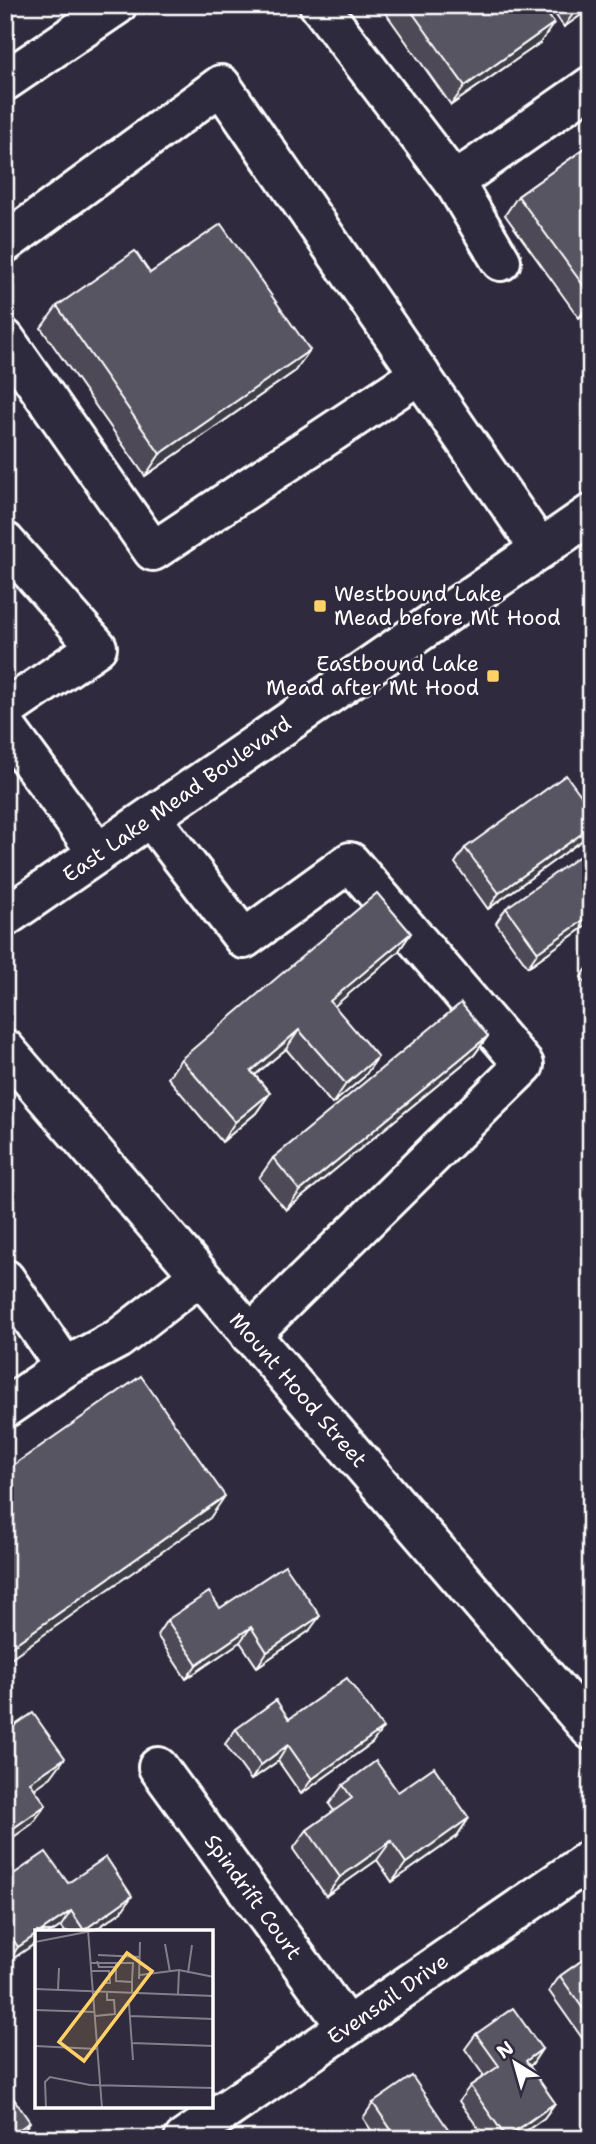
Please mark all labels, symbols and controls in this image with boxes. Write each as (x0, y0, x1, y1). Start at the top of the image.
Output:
place label: Westbound Lake Mead before Mt Hood (334, 580, 561, 632)
marker: Westbound Lake Mead before Mt Hood (312, 598, 328, 614)
place label: Eastbound Lake Mead after Mt Hood (266, 650, 479, 702)
marker: Eastbound Lake Mead after Mt Hood (485, 668, 501, 684)
street label: East Lake Mead Boulevard (57, 709, 297, 889)
street label: Mount Hood Street (223, 1307, 373, 1473)
street label: Spindrift Court (198, 1829, 308, 1965)
inset map (35, 1930, 214, 2109)
street label: Evensail Drive (322, 1947, 454, 2051)
north arrow (480, 2028, 550, 2098)
text: N (492, 2035, 519, 2064)

